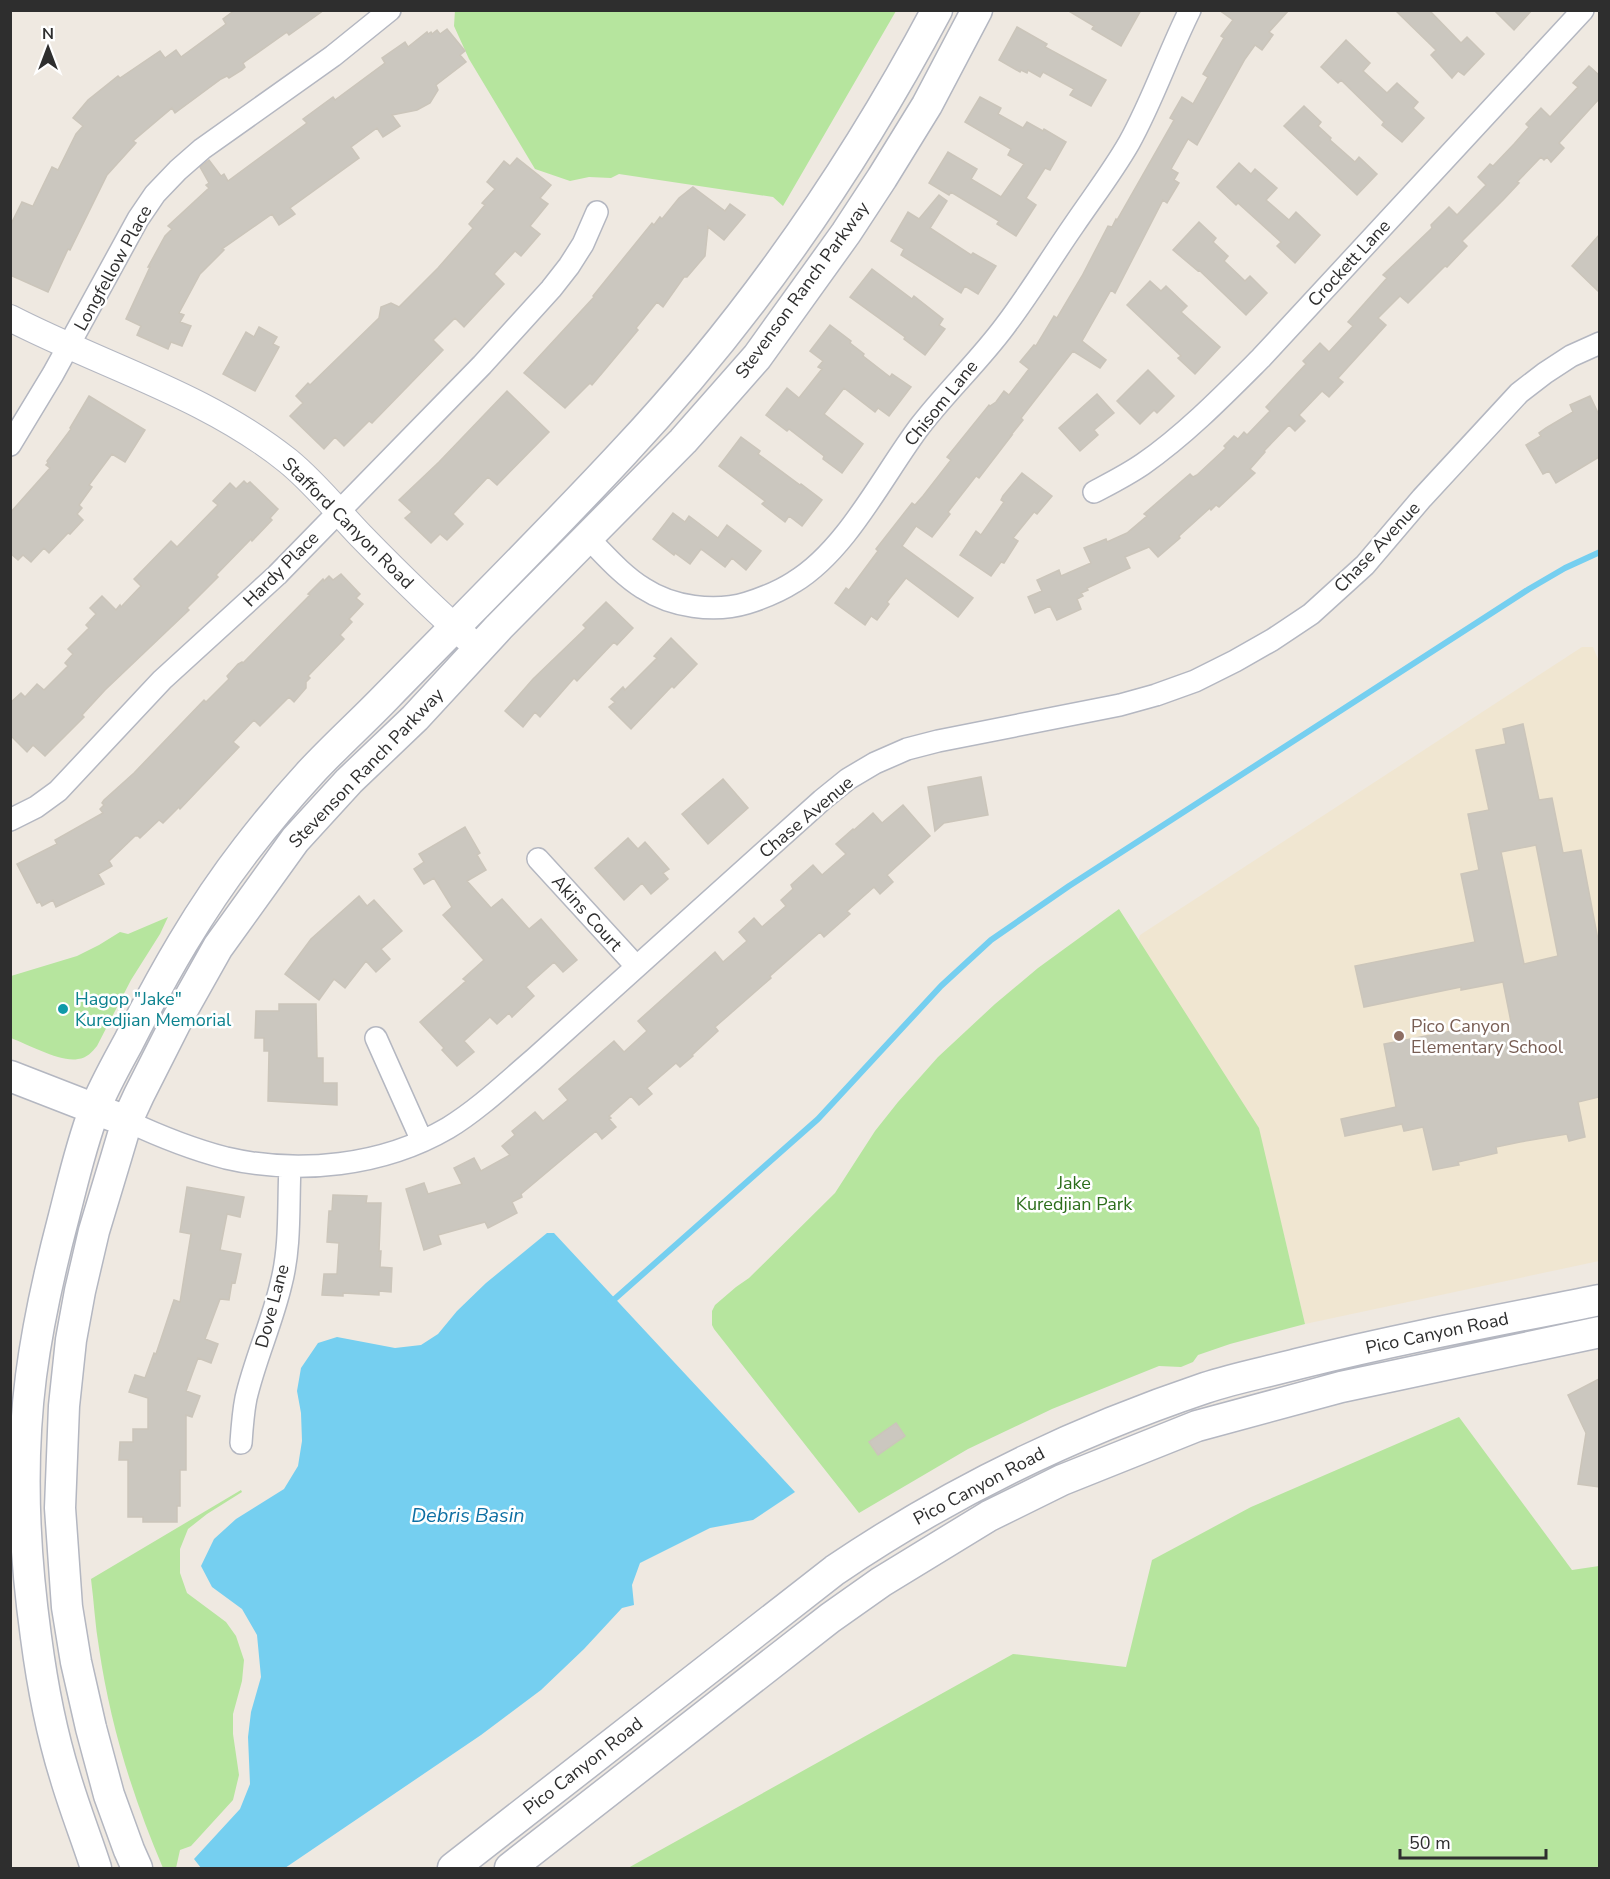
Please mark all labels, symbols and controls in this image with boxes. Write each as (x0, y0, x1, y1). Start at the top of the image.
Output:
north arrow (18, 18, 78, 78)
text: N (42, 23, 54, 45)
street label: Stevenson Ranch Parkway (730, 196, 875, 383)
street label: Longfellow Place (69, 201, 157, 335)
street label: Crockett Lane (1302, 214, 1396, 312)
street label: Chisom Lane (899, 355, 983, 451)
street label: Stafford Canyon Road (277, 452, 419, 594)
street label: Chase Avenue (1329, 496, 1425, 598)
street label: Hardy Place (238, 526, 324, 612)
street label: Stevenson Ranch Parkway (283, 682, 449, 853)
street label: Chase Avenue (754, 771, 858, 863)
street label: Akins Court (546, 870, 628, 957)
place label: Hagop "Jake" Kuredjian Memorial (75, 987, 232, 1032)
marker: Hagop "Jake" Kuredjian Memorial (56, 1002, 70, 1016)
place label: Pico Canyon Elementary School (1411, 1014, 1564, 1059)
marker: Pico Canyon Elementary School (1392, 1029, 1406, 1043)
park label: Jake Kuredjian Park (1016, 1171, 1133, 1216)
street label: Dove Lane (249, 1262, 295, 1350)
street label: Pico Canyon Road (1363, 1306, 1511, 1360)
street label: Pico Canyon Road (909, 1441, 1049, 1531)
water label: Debris Basin (411, 1502, 525, 1529)
street label: Pico Canyon Road (518, 1712, 648, 1820)
scale bar (1400, 1822, 1546, 1860)
text: 50 m (1409, 1831, 1451, 1855)

